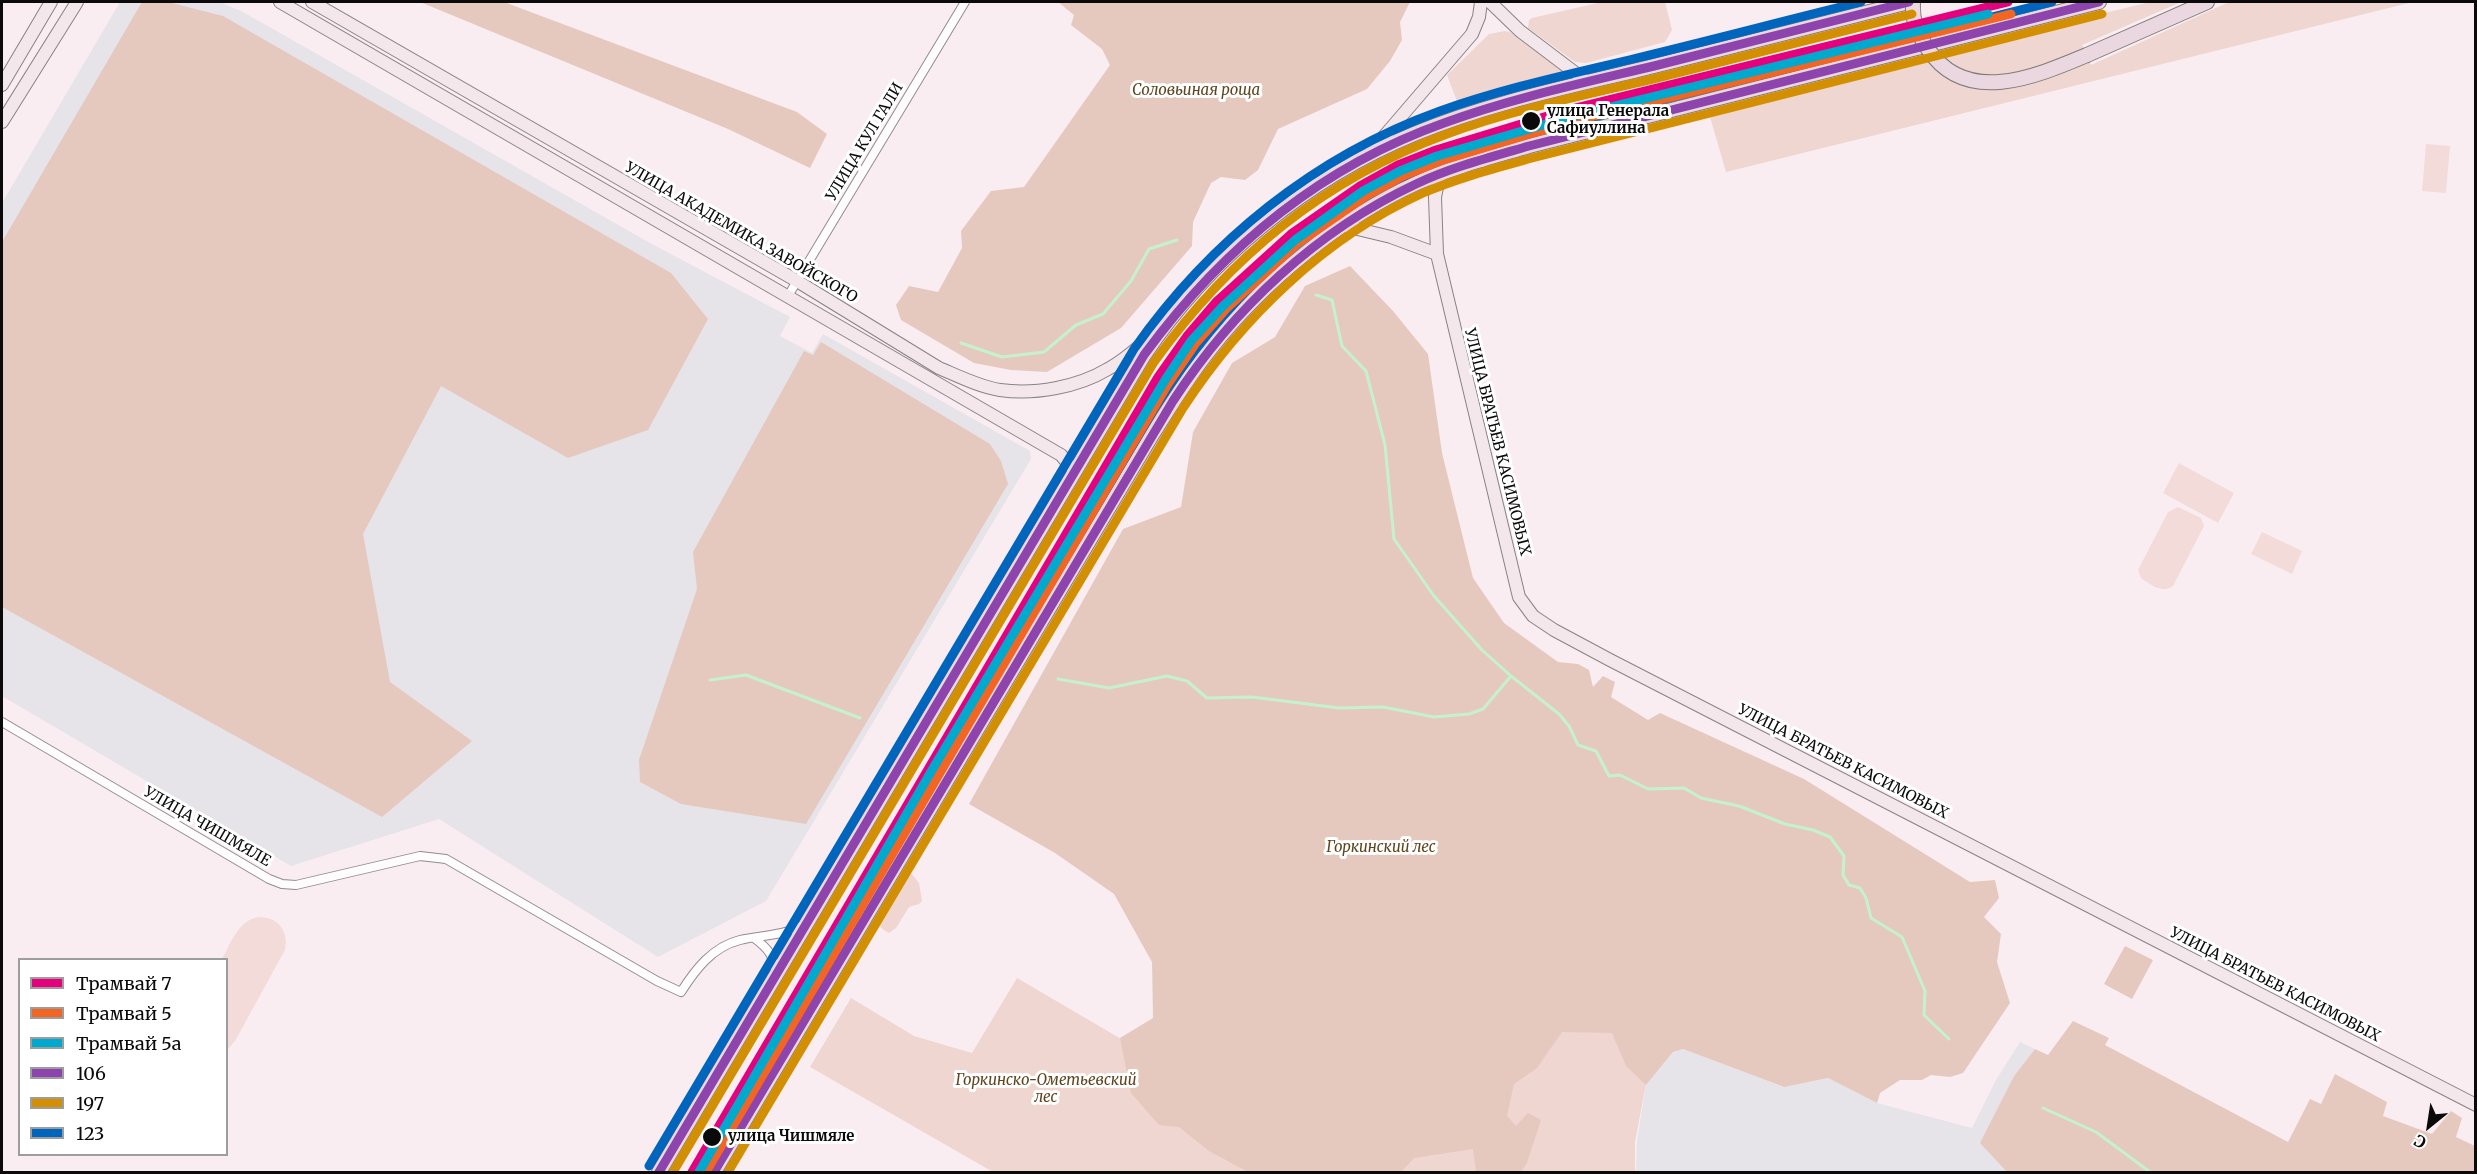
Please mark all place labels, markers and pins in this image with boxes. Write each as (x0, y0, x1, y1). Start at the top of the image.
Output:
place label: улица Генерала Сафиуллина (1547, 103, 1669, 138)
marker: улица Генерала Сафиуллина (1520, 110, 1542, 132)
marker: улица Чишмяле (701, 1126, 723, 1148)
place label: улица Чишмяле (728, 1128, 854, 1146)

